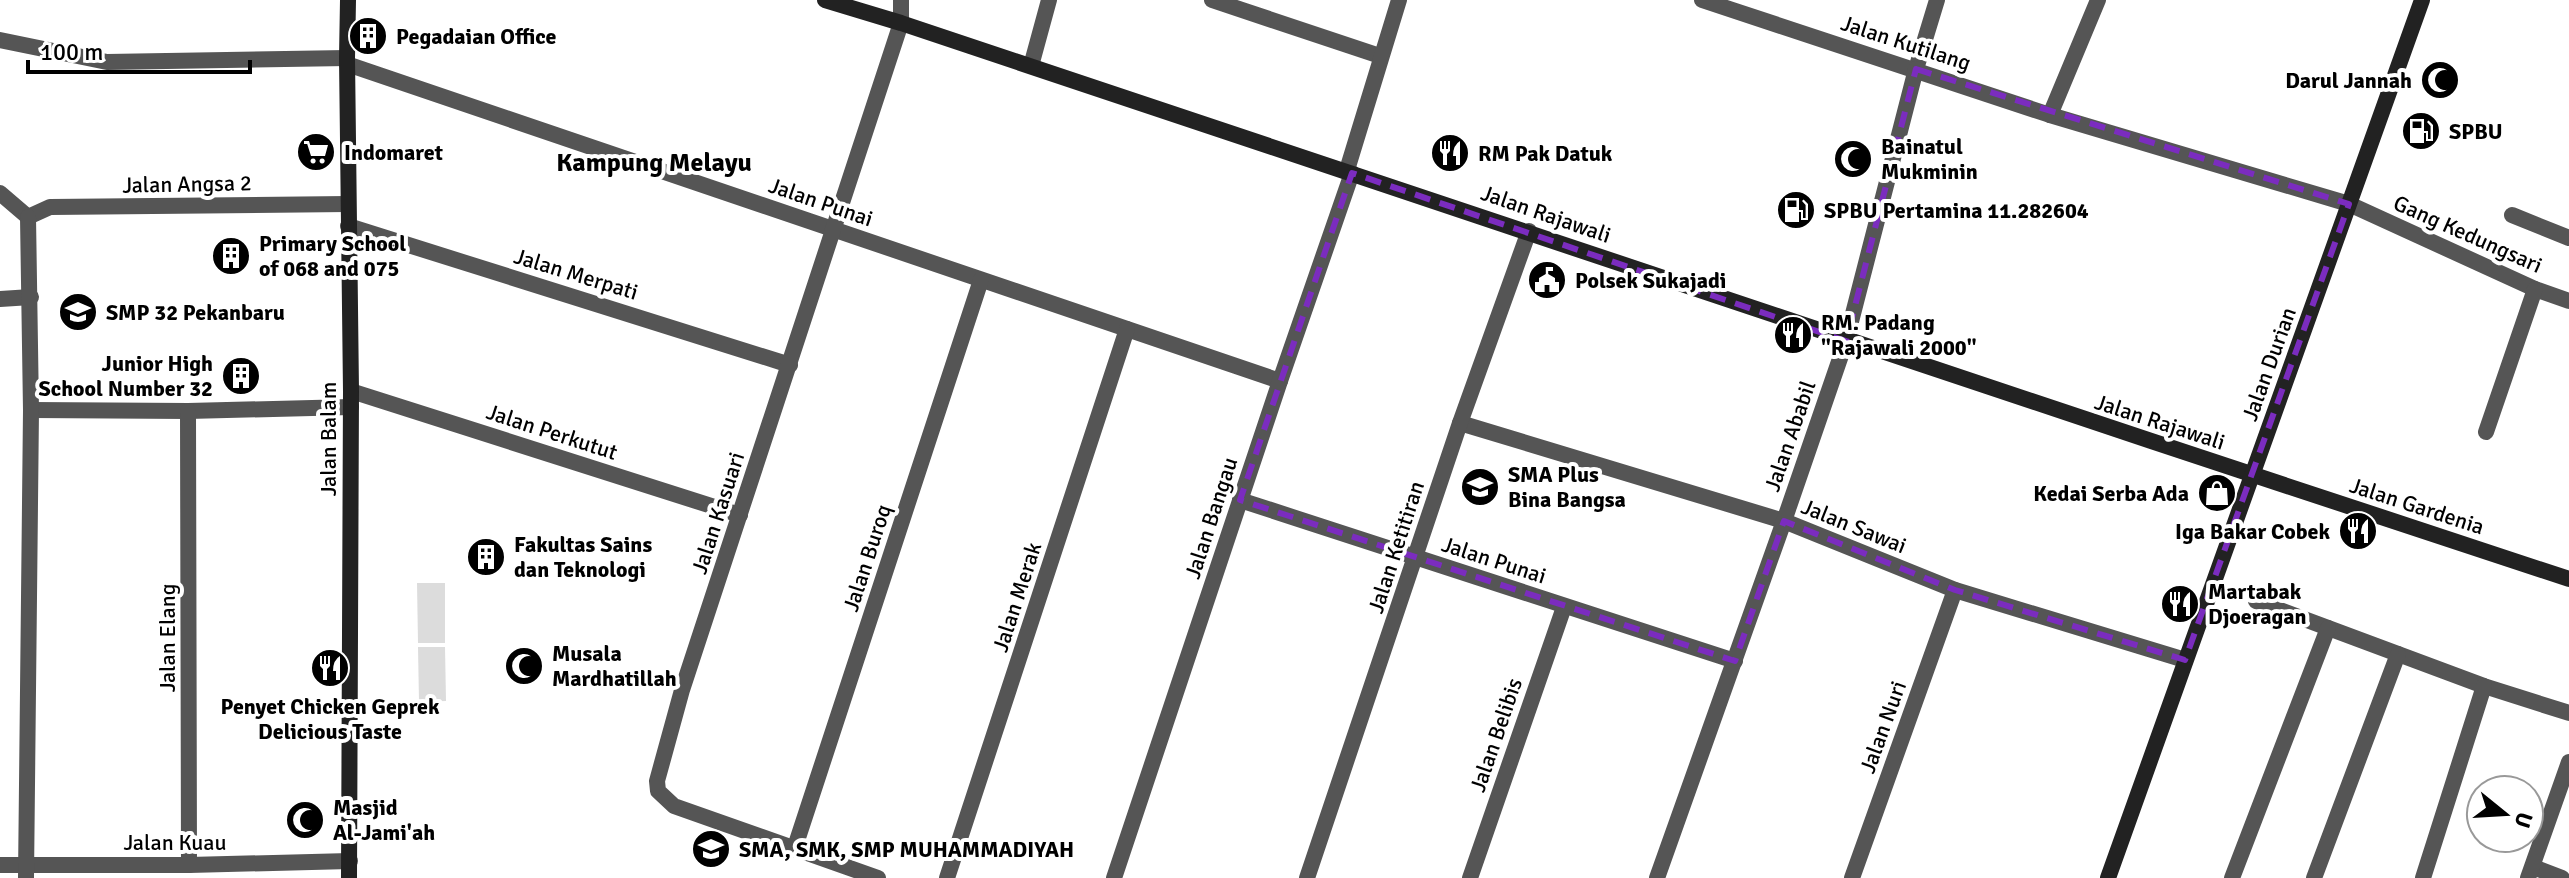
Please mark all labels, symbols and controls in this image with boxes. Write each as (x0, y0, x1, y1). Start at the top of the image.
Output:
street label: Jalan Kutilang (1838, 9, 1974, 77)
building icon: Pegadaian Office (347, 15, 389, 57)
place label: Pegadaian Office (396, 23, 557, 50)
scale bar (28, 24, 250, 74)
text: 100 m (40, 37, 103, 67)
mosque icon: Darul Jannah (2419, 59, 2461, 101)
place label: Darul Jannah (2285, 67, 2412, 94)
fuel station icon: SPBU (2400, 110, 2442, 152)
place label: SPBU (2449, 118, 2503, 145)
supermarket icon: Indomaret (295, 131, 337, 173)
restaurant icon: RM Pak Datuk (1429, 132, 1471, 174)
place label: Bainatul Mukminin (1881, 133, 1978, 185)
mosque icon: Bainatul Mukminin (1832, 138, 1874, 180)
place label: Indomaret (344, 139, 443, 166)
place label: RM Pak Datuk (1478, 140, 1613, 167)
district label: Kampung Melayu (556, 147, 752, 179)
street label: Jalan Angsa 2 (122, 169, 252, 199)
street label: Jalan Punai (765, 172, 877, 232)
street label: Jalan Rajawali (1478, 179, 1614, 249)
fuel station icon: SPBU Pertamina 11.282604 (1775, 189, 1817, 231)
street label: Gang Kedungsari (2389, 189, 2547, 279)
place label: SPBU Pertamina 11.282604 (1824, 197, 2089, 224)
place label: Primary School of 068 and 075 (259, 230, 406, 282)
building icon: Primary School of 068 and 075 (210, 235, 252, 277)
street label: Jalan Merpati (511, 242, 641, 306)
public building icon: Polsek Sukajadi (1526, 259, 1568, 301)
place label: Polsek Sukajadi (1575, 267, 1726, 294)
school or university icon: SMP 32 Pekanbaru (57, 291, 99, 333)
place label: SMP 32 Pekanbaru (106, 299, 285, 326)
street label: Jalan Durian (2236, 304, 2302, 424)
place label: RM. Padang "Rajawali 2000" (1821, 309, 1977, 361)
restaurant icon: RM. Padang "Rajawali 2000" (1772, 314, 1814, 356)
place label: Junior High School Number 32 (38, 350, 213, 402)
building icon: Junior High School Number 32 (220, 355, 262, 397)
street label: Jalan Ababil (1758, 377, 1822, 495)
street label: Jalan Balam (315, 382, 342, 496)
street label: Jalan Rajawali (2091, 388, 2229, 456)
street label: Jalan Perkutut (483, 398, 621, 466)
street label: Jalan Kasuari (686, 449, 750, 577)
street label: Jalan Bangau (1179, 454, 1243, 582)
place label: SMA Plus Bina Bangsa (1508, 461, 1626, 513)
school or university icon: SMA Plus Bina Bangsa (1459, 466, 1501, 508)
shop icon: Kedai Serba Ada (2196, 472, 2238, 514)
street label: Jalan Gardenia (2346, 472, 2488, 540)
street label: Jalan Ketitiran (1362, 478, 1430, 616)
place label: Kedai Serba Ada (2033, 480, 2189, 507)
street label: Jalan Sawai (1798, 493, 1910, 559)
street label: Jalan Buroq (837, 501, 897, 615)
restaurant icon: Iga Bakar Cobek (2337, 510, 2379, 552)
place label: Iga Bakar Cobek (2175, 518, 2330, 545)
street label: Jalan Punai (1438, 530, 1550, 590)
place label: Fakultas Sains dan Teknologi (514, 531, 652, 583)
building icon: Fakultas Sains dan Teknologi (465, 536, 507, 578)
street label: Jalan Merak (987, 539, 1047, 655)
place label: Martabak Djoeragan (2208, 578, 2307, 630)
restaurant icon: Martabak Djoeragan (2159, 583, 2201, 625)
street label: Jalan Elang (154, 584, 181, 692)
place label: Musala Mardhatillah (552, 640, 677, 692)
mosque icon: Musala Mardhatillah (503, 645, 545, 687)
restaurant icon: Penyet Chicken Geprek Delicious Taste (309, 647, 351, 689)
street label: Jalan Belibis (1464, 674, 1528, 796)
street label: Jalan Nuri (1854, 677, 1912, 777)
place label: Penyet Chicken Geprek Delicious Taste (220, 693, 440, 745)
north arrow (2465, 774, 2545, 854)
place label: Masjid Al-Jami'ah (333, 794, 435, 846)
mosque icon: Masjid Al-Jami'ah (284, 799, 326, 841)
text: U (2508, 809, 2539, 831)
school or university icon: SMA, SMK, SMP MUHAMMADIYAH (690, 828, 732, 870)
street label: Jalan Kuau (124, 829, 226, 856)
place label: SMA, SMK, SMP MUHAMMADIYAH (739, 836, 1074, 863)

